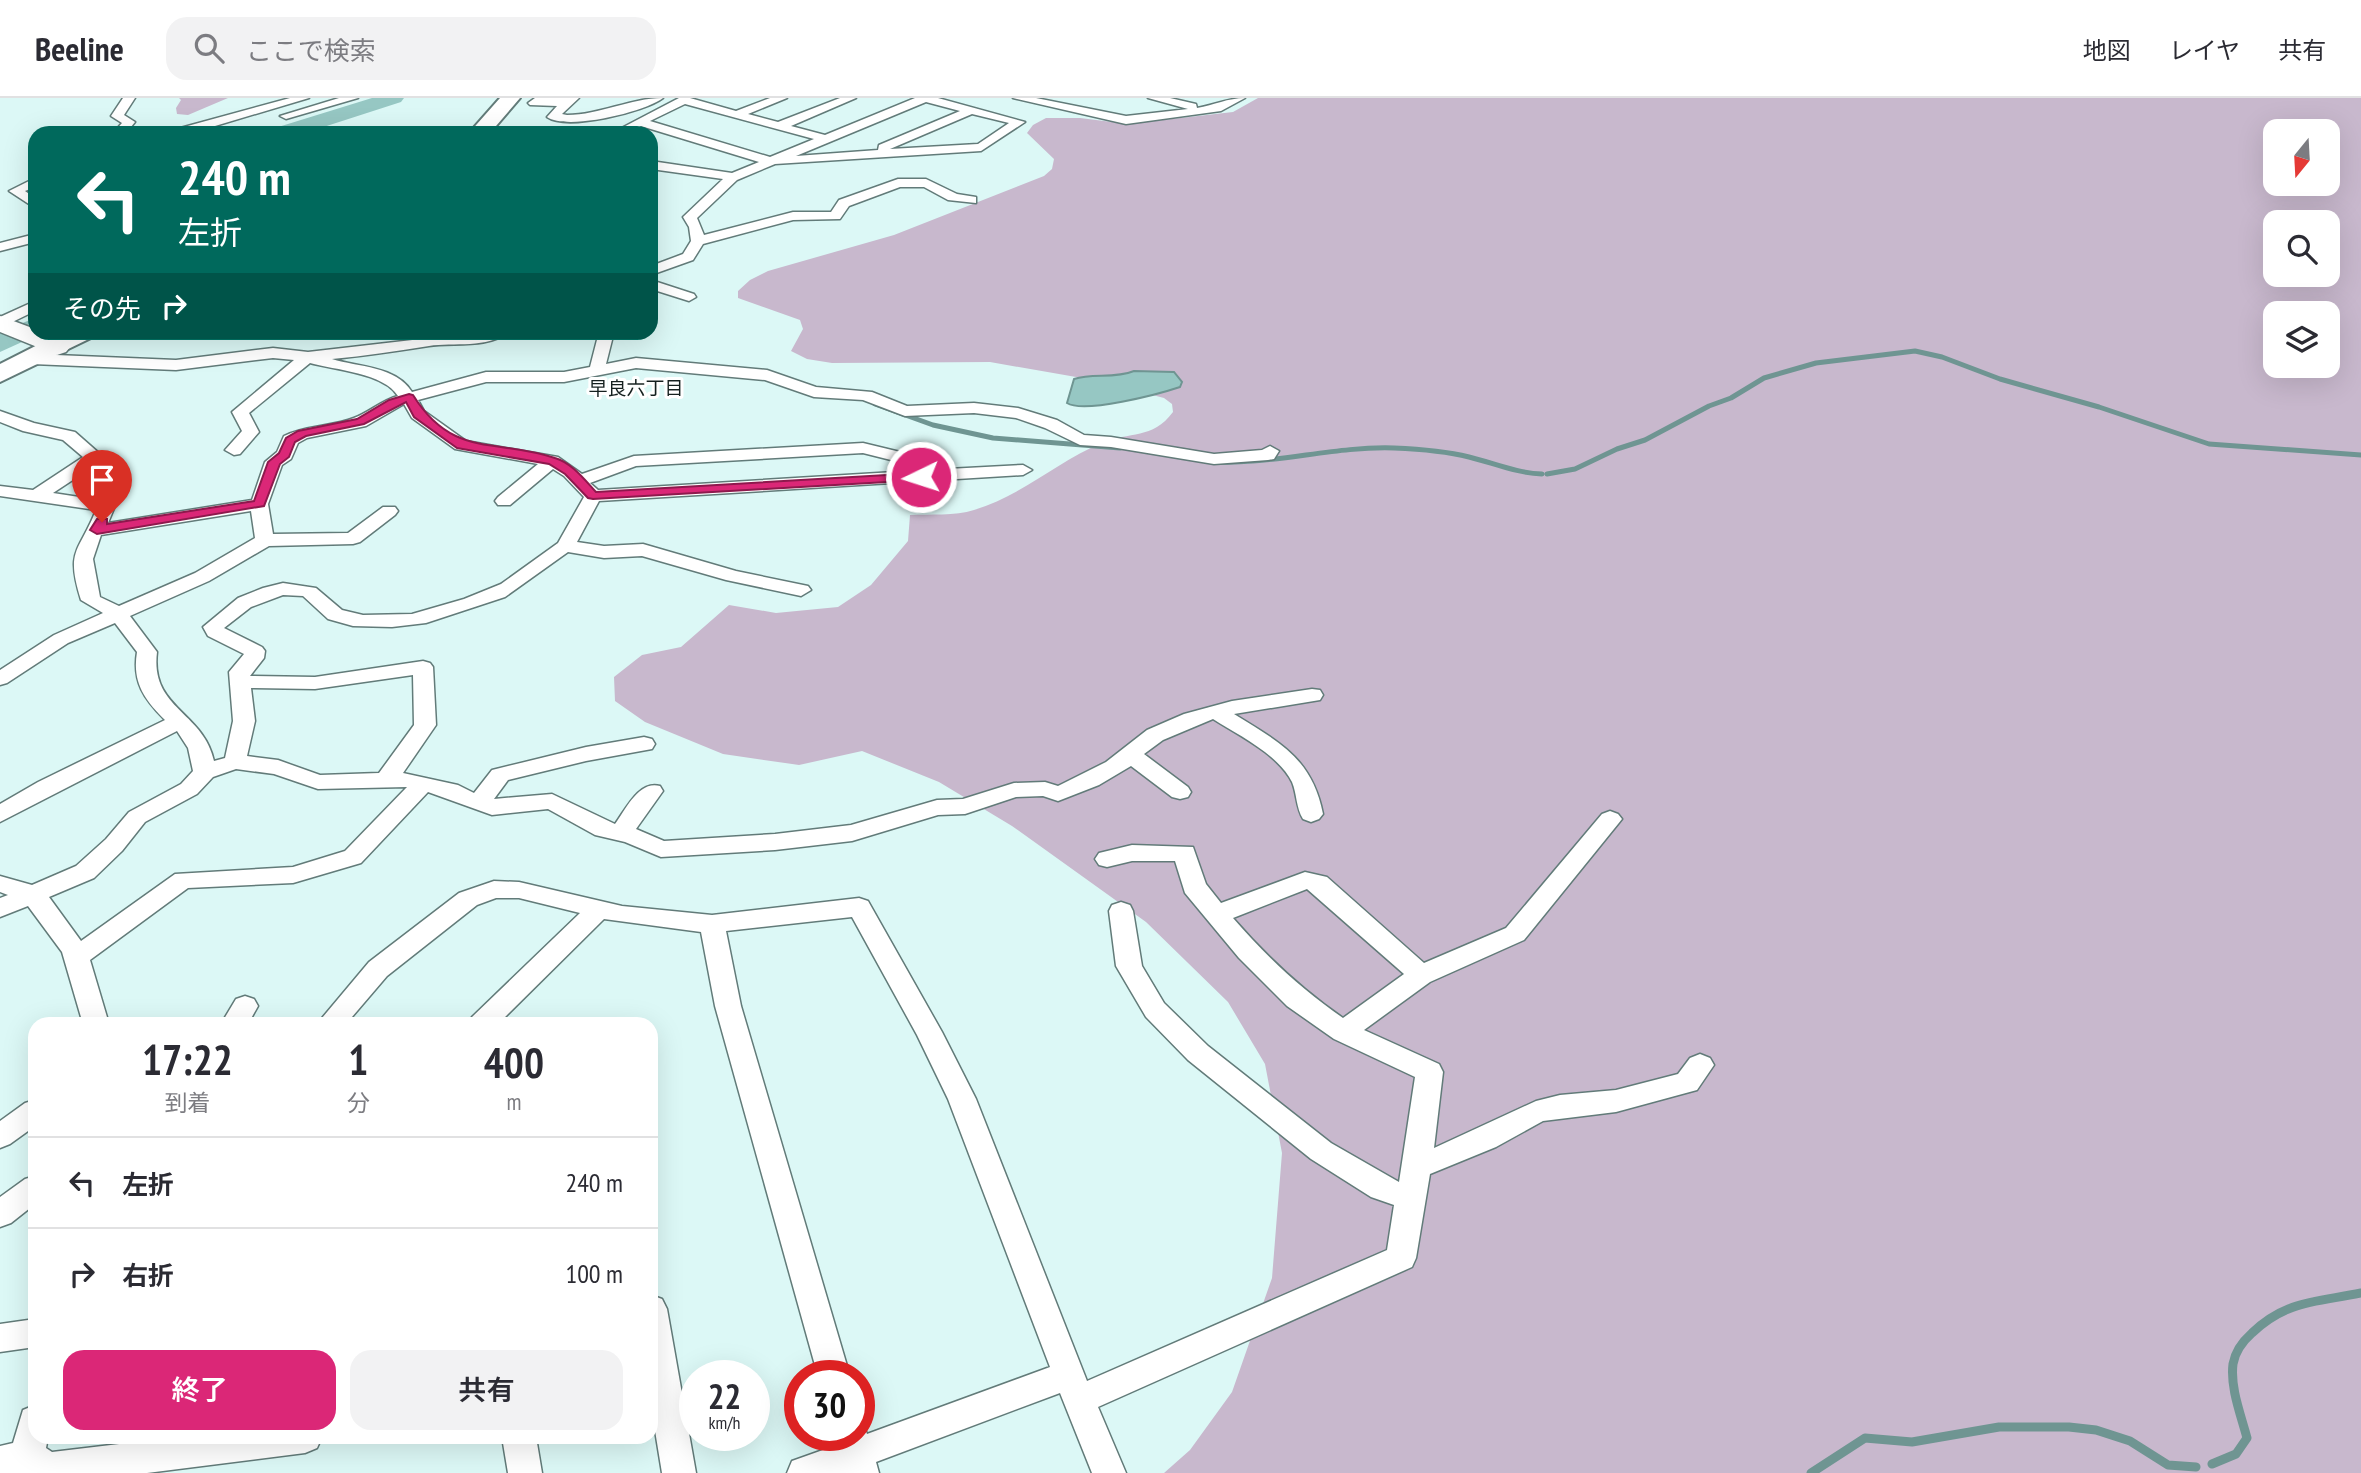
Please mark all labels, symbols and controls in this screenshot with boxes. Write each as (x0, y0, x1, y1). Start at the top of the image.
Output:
search box (166, 17, 656, 80)
text: Beeline (35, 27, 124, 70)
icon: search (190, 29, 228, 67)
text: ここで検索 (246, 34, 376, 67)
text: 地図 (2083, 35, 2131, 66)
text: レイヤ (2169, 35, 2240, 66)
text: 共有 (2278, 35, 2326, 66)
north arrow (2263, 119, 2340, 196)
map controls (2263, 119, 2340, 378)
text: 240 m (178, 145, 291, 209)
icon: left (63, 154, 154, 245)
button: search (2263, 210, 2340, 287)
text: 左折 (178, 211, 242, 253)
icon: right (155, 287, 193, 325)
text: その先 (63, 292, 141, 325)
button: layers (2263, 301, 2340, 378)
district label: 早良六丁目 (588, 376, 684, 400)
position arrow (884, 440, 958, 514)
pin (72, 450, 132, 522)
icon: arrive (83, 461, 121, 499)
text: 17:22 (142, 1032, 233, 1087)
text: 1 (348, 1032, 368, 1087)
text: 400 (484, 1035, 544, 1090)
text: m (506, 1087, 521, 1116)
text: 到着 (164, 1088, 210, 1117)
text: 分 (347, 1088, 370, 1117)
icon: left (63, 1164, 101, 1202)
text: 240 m (565, 1166, 623, 1199)
text: 左折 (122, 1168, 174, 1201)
icon: right (63, 1255, 101, 1293)
text: 100 m (565, 1257, 623, 1290)
text: 右折 (122, 1259, 174, 1292)
button: 終了 (63, 1350, 336, 1430)
button: 共有 (350, 1350, 623, 1430)
speed limit sign: 30 (784, 1360, 875, 1451)
text: 22 (708, 1373, 741, 1419)
text: km/h (709, 1411, 740, 1434)

